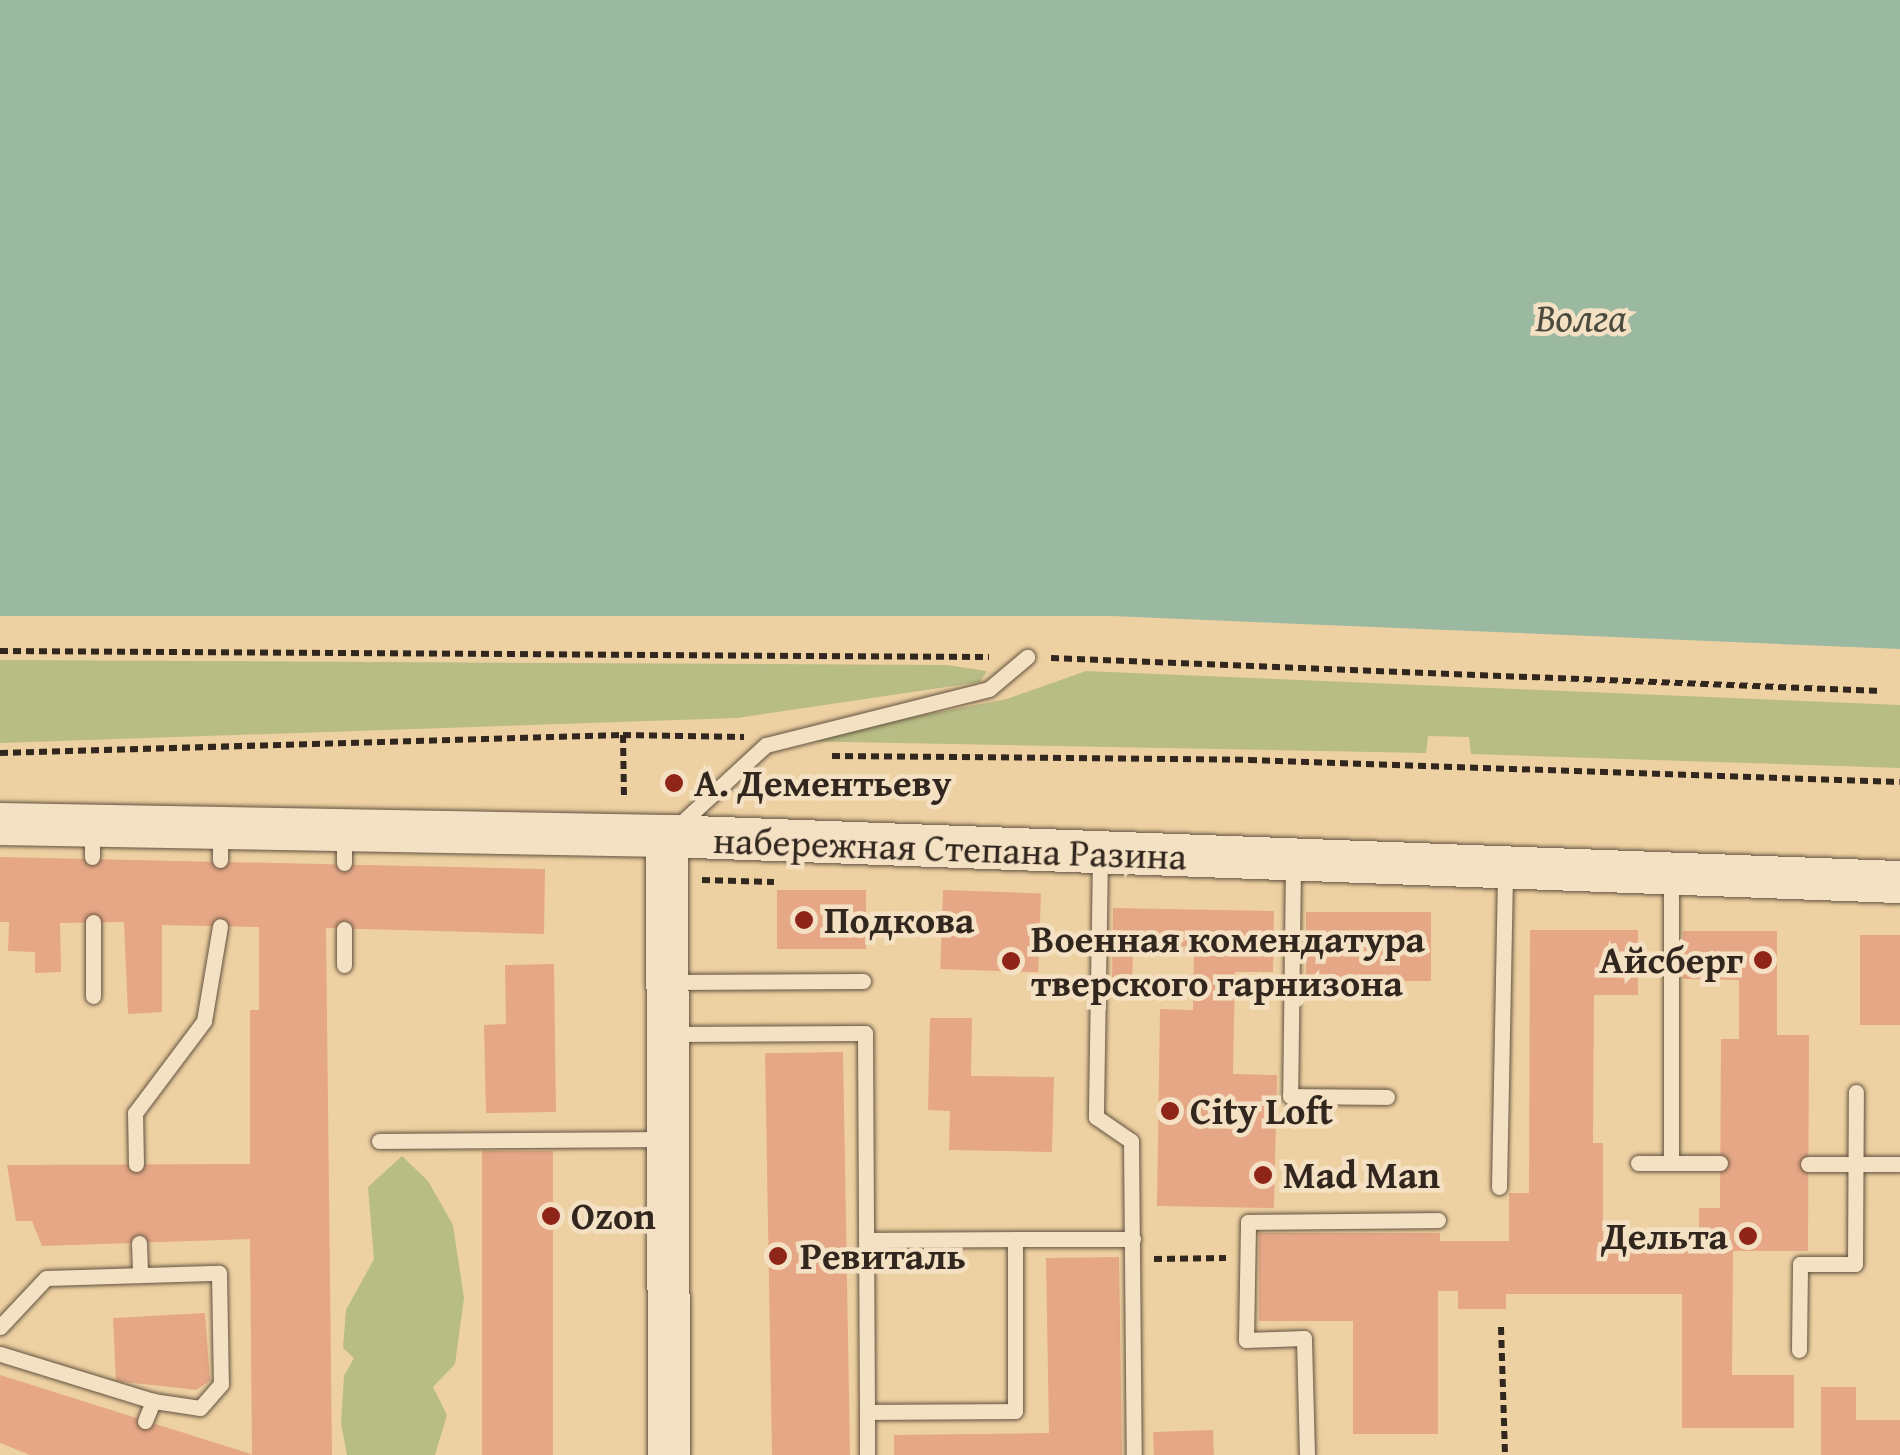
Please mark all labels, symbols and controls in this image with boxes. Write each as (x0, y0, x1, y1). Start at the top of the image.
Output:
water label: Волга (1535, 293, 1627, 341)
place label: А. Дементьеву (694, 760, 952, 806)
marker: А. Дементьеву (663, 772, 685, 794)
street label: набережная Степана Разина (712, 817, 1188, 879)
place label: Подкова (824, 897, 975, 943)
marker: Подкова (793, 909, 815, 931)
place label: Военная комендатура тверского гарнизона (1031, 916, 1425, 1006)
place label: Айсберг (1599, 937, 1743, 983)
marker: Айсберг (1752, 949, 1774, 971)
marker: Военная комендатура тверского гарнизона (1000, 950, 1022, 972)
place label: City Loft (1190, 1088, 1333, 1134)
marker: City Loft (1159, 1100, 1181, 1122)
place label: Mad Man (1283, 1152, 1440, 1198)
marker: Mad Man (1252, 1164, 1274, 1186)
place label: Ozon (571, 1193, 656, 1239)
marker: Ozon (540, 1205, 562, 1227)
place label: Дельта (1601, 1213, 1728, 1259)
marker: Дельта (1737, 1225, 1759, 1247)
place label: Ревиталь (800, 1233, 966, 1279)
marker: Ревиталь (765, 1243, 791, 1269)

